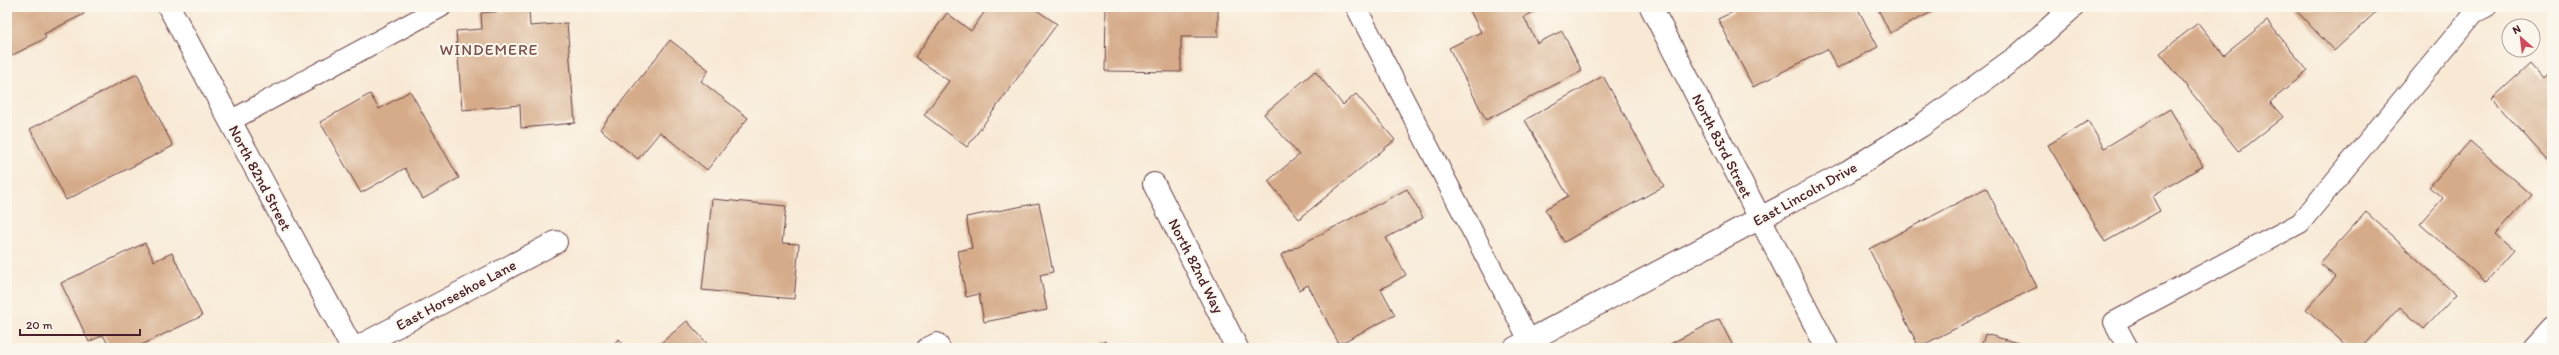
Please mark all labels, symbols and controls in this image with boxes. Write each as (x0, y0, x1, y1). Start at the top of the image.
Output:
north arrow (2501, 18, 2541, 58)
text: N (2510, 22, 2523, 37)
district label: WINDEMERE (440, 40, 538, 59)
street label: North 83rd Street (1688, 91, 1756, 201)
street label: North 82nd Street (225, 122, 296, 234)
street label: East Lincoln Drive (1750, 158, 1860, 230)
street label: North 82nd Way (1164, 216, 1228, 316)
street label: East Horseshoe Lane (393, 256, 519, 334)
scale bar (20, 311, 140, 337)
text: 20 m (26, 318, 53, 332)

